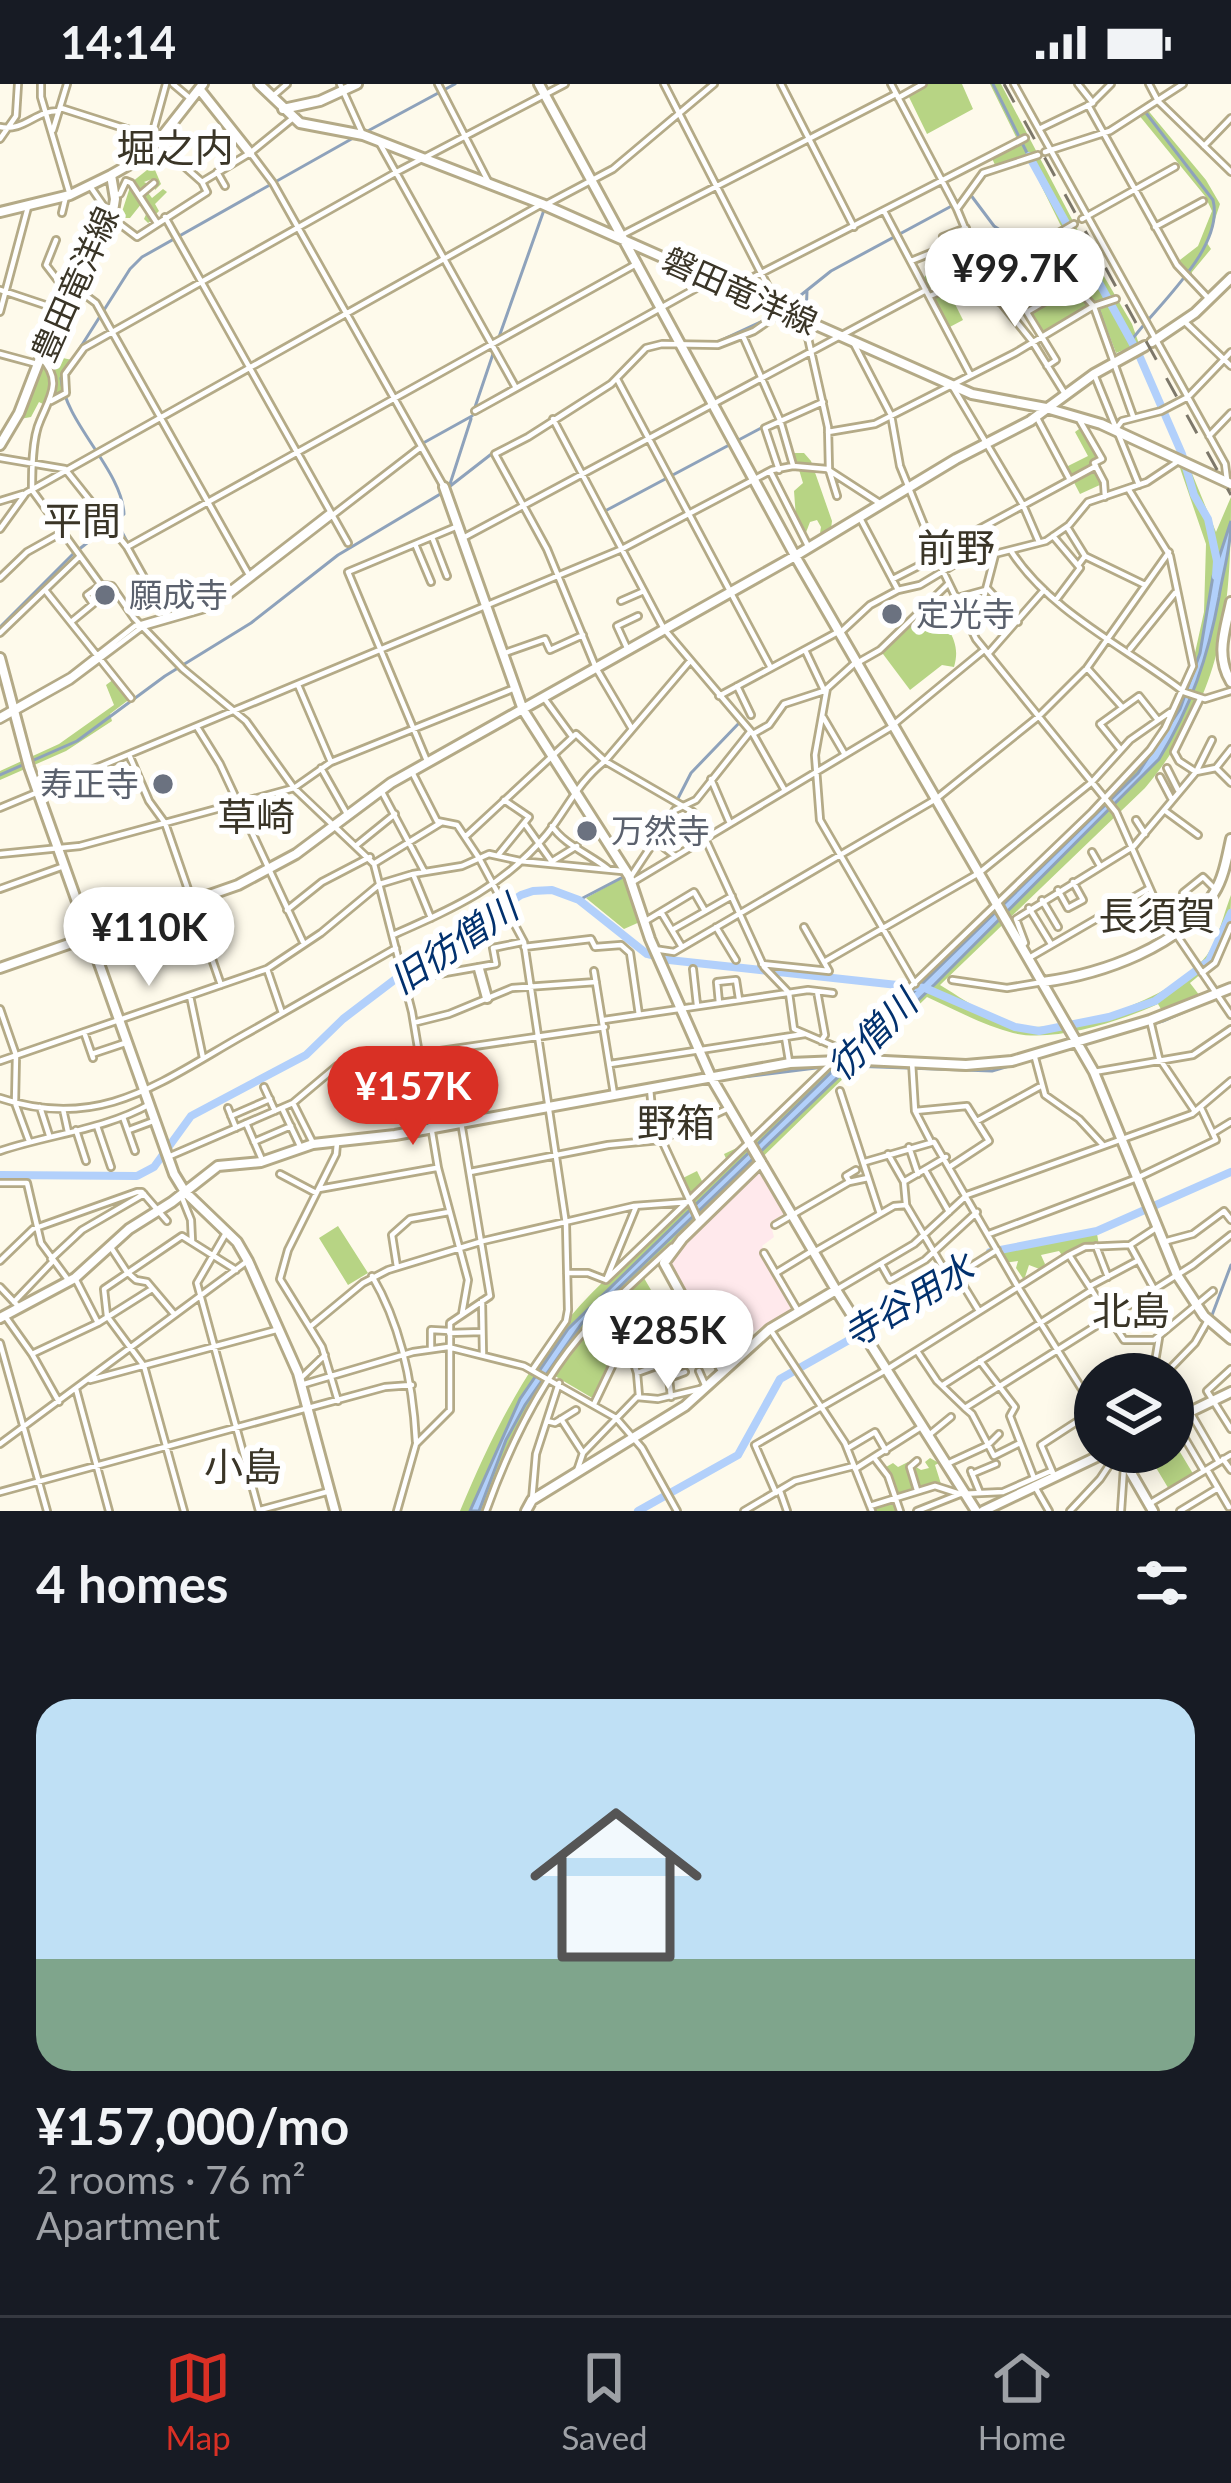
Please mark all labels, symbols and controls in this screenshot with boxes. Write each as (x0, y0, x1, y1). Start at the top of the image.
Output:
text: 14:14 (60, 15, 176, 69)
district label: 堀之内 (116, 124, 234, 170)
street label: 豊田竜洋線 (22, 200, 126, 367)
pin: ¥99.7K (917, 228, 1113, 330)
street label: 磐田竜洋線 (657, 238, 824, 342)
text: ¥99.7K (952, 244, 1078, 290)
district label: 平間 (43, 497, 121, 543)
district label: 前野 (917, 524, 995, 570)
place label: 願成寺 (129, 574, 228, 614)
marker: 願成寺 (92, 582, 118, 608)
place label: 定光寺 (916, 593, 1015, 633)
marker: 定光寺 (879, 601, 905, 627)
place label: 寿正寺 (40, 763, 139, 803)
marker: 寿正寺 (150, 771, 176, 797)
district label: 草崎 (217, 793, 295, 839)
place label: 万然寺 (611, 810, 710, 850)
marker: 万然寺 (574, 818, 600, 844)
water label: 旧彷僧川 (381, 882, 529, 1002)
pin: ¥110K (65, 887, 233, 989)
district label: 長須賀 (1098, 892, 1216, 938)
text: ¥110K (90, 903, 208, 949)
water label: 彷僧川 (818, 978, 928, 1088)
pin: ¥157K (329, 1046, 497, 1148)
text: ¥157K (354, 1062, 472, 1108)
district label: 野箱 (637, 1099, 715, 1145)
water label: 寺谷用水 (834, 1242, 984, 1356)
district label: 北島 (1092, 1287, 1170, 1333)
pin: ¥285K (584, 1290, 752, 1392)
text: ¥285K (609, 1306, 727, 1352)
map controls (1074, 1353, 1194, 1473)
button: layers (1074, 1353, 1194, 1473)
district label: 小島 (204, 1443, 282, 1489)
icon: filters (1129, 1550, 1195, 1616)
text: 4 homes (36, 1553, 228, 1614)
icon: home (508, 1777, 724, 1993)
text: ¥157,000/mo (36, 2095, 349, 2156)
text: 2 rooms · 76 m² (36, 2156, 306, 2202)
text: Apartment (36, 2202, 220, 2248)
tab: Map (165, 2345, 231, 2457)
tab: Saved (561, 2345, 648, 2457)
tab: Home (978, 2345, 1066, 2457)

